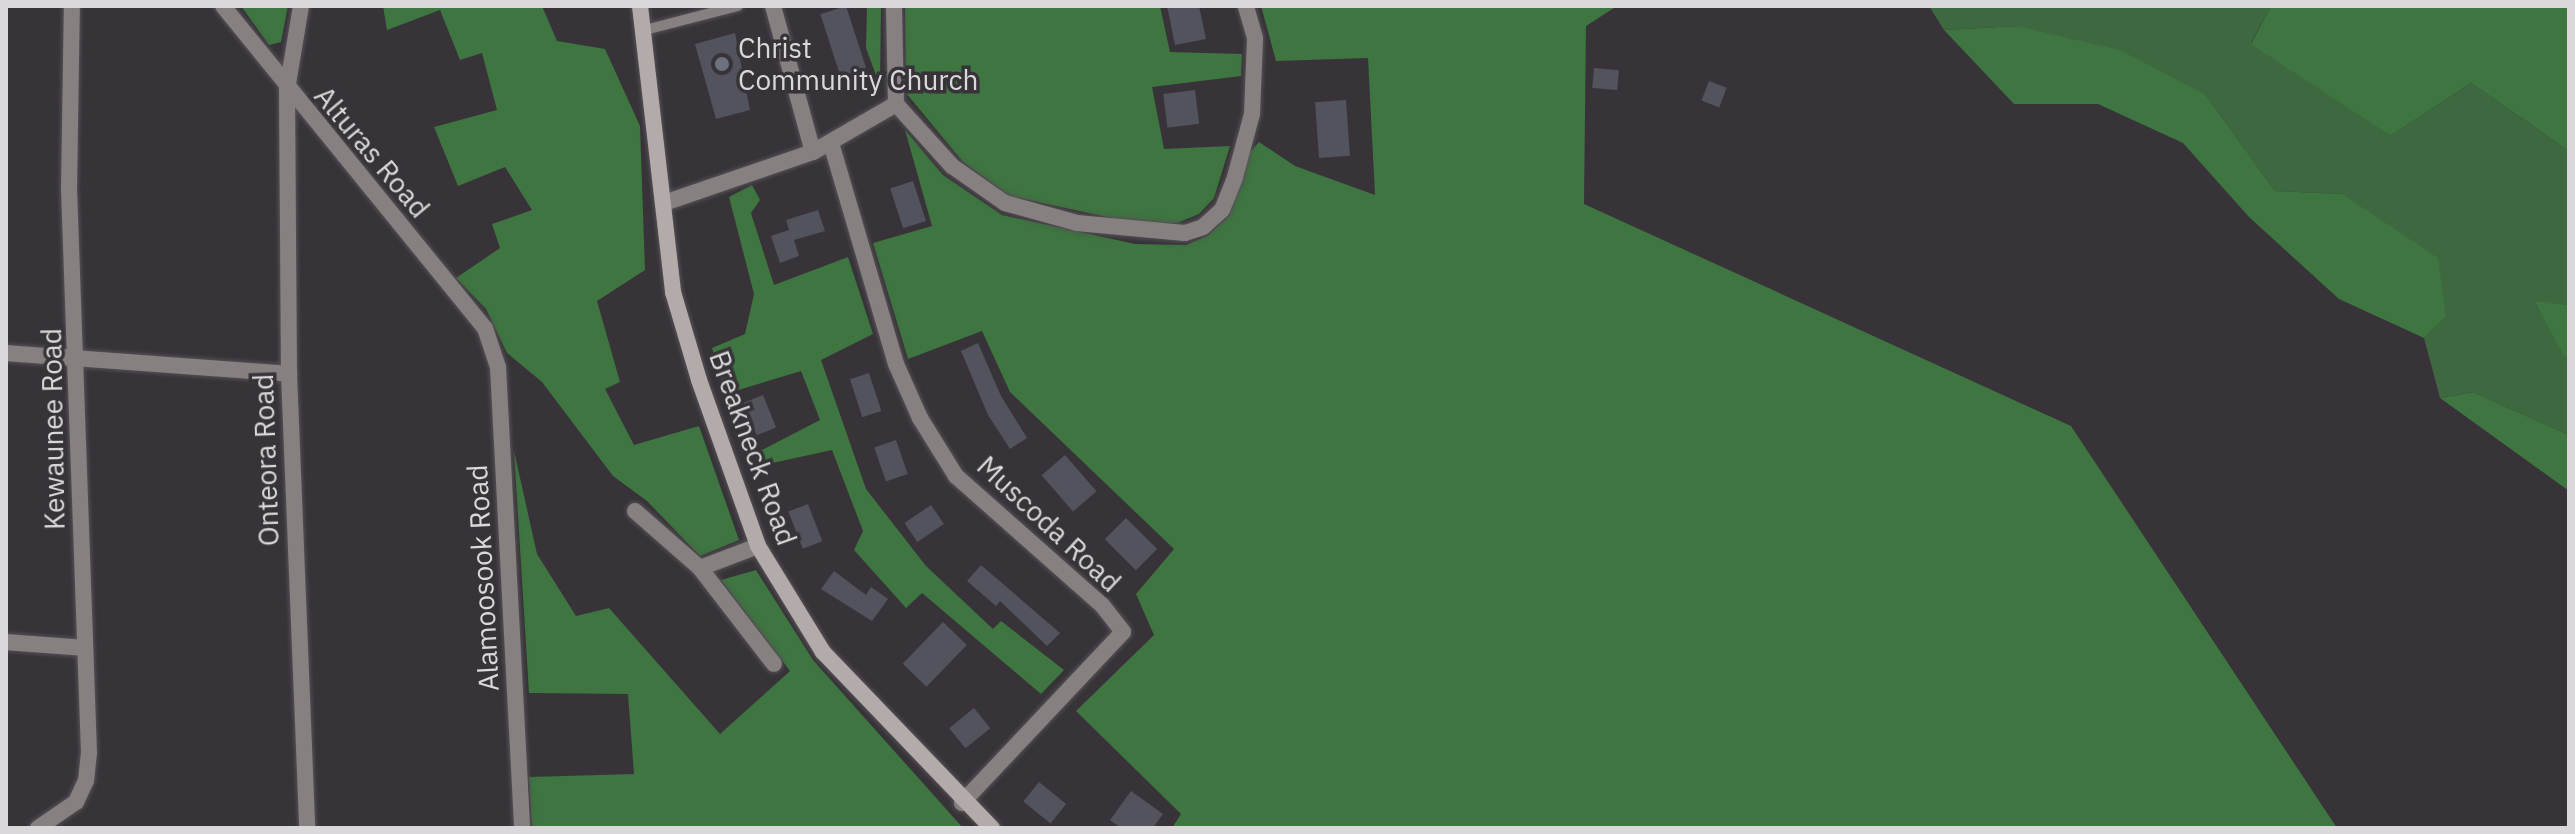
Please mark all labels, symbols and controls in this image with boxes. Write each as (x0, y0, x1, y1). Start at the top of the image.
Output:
place label: Christ Community Church (738, 31, 978, 97)
marker: Christ Community Church (713, 55, 731, 73)
street label: Alturas Road (307, 80, 437, 224)
street label: Kewaunee Road (34, 328, 72, 530)
street label: Breakneck Road (702, 346, 804, 550)
street label: Onteora Road (246, 373, 286, 547)
street label: Muscoda Road (970, 449, 1128, 599)
street label: Alamoosook Road (460, 464, 506, 692)

